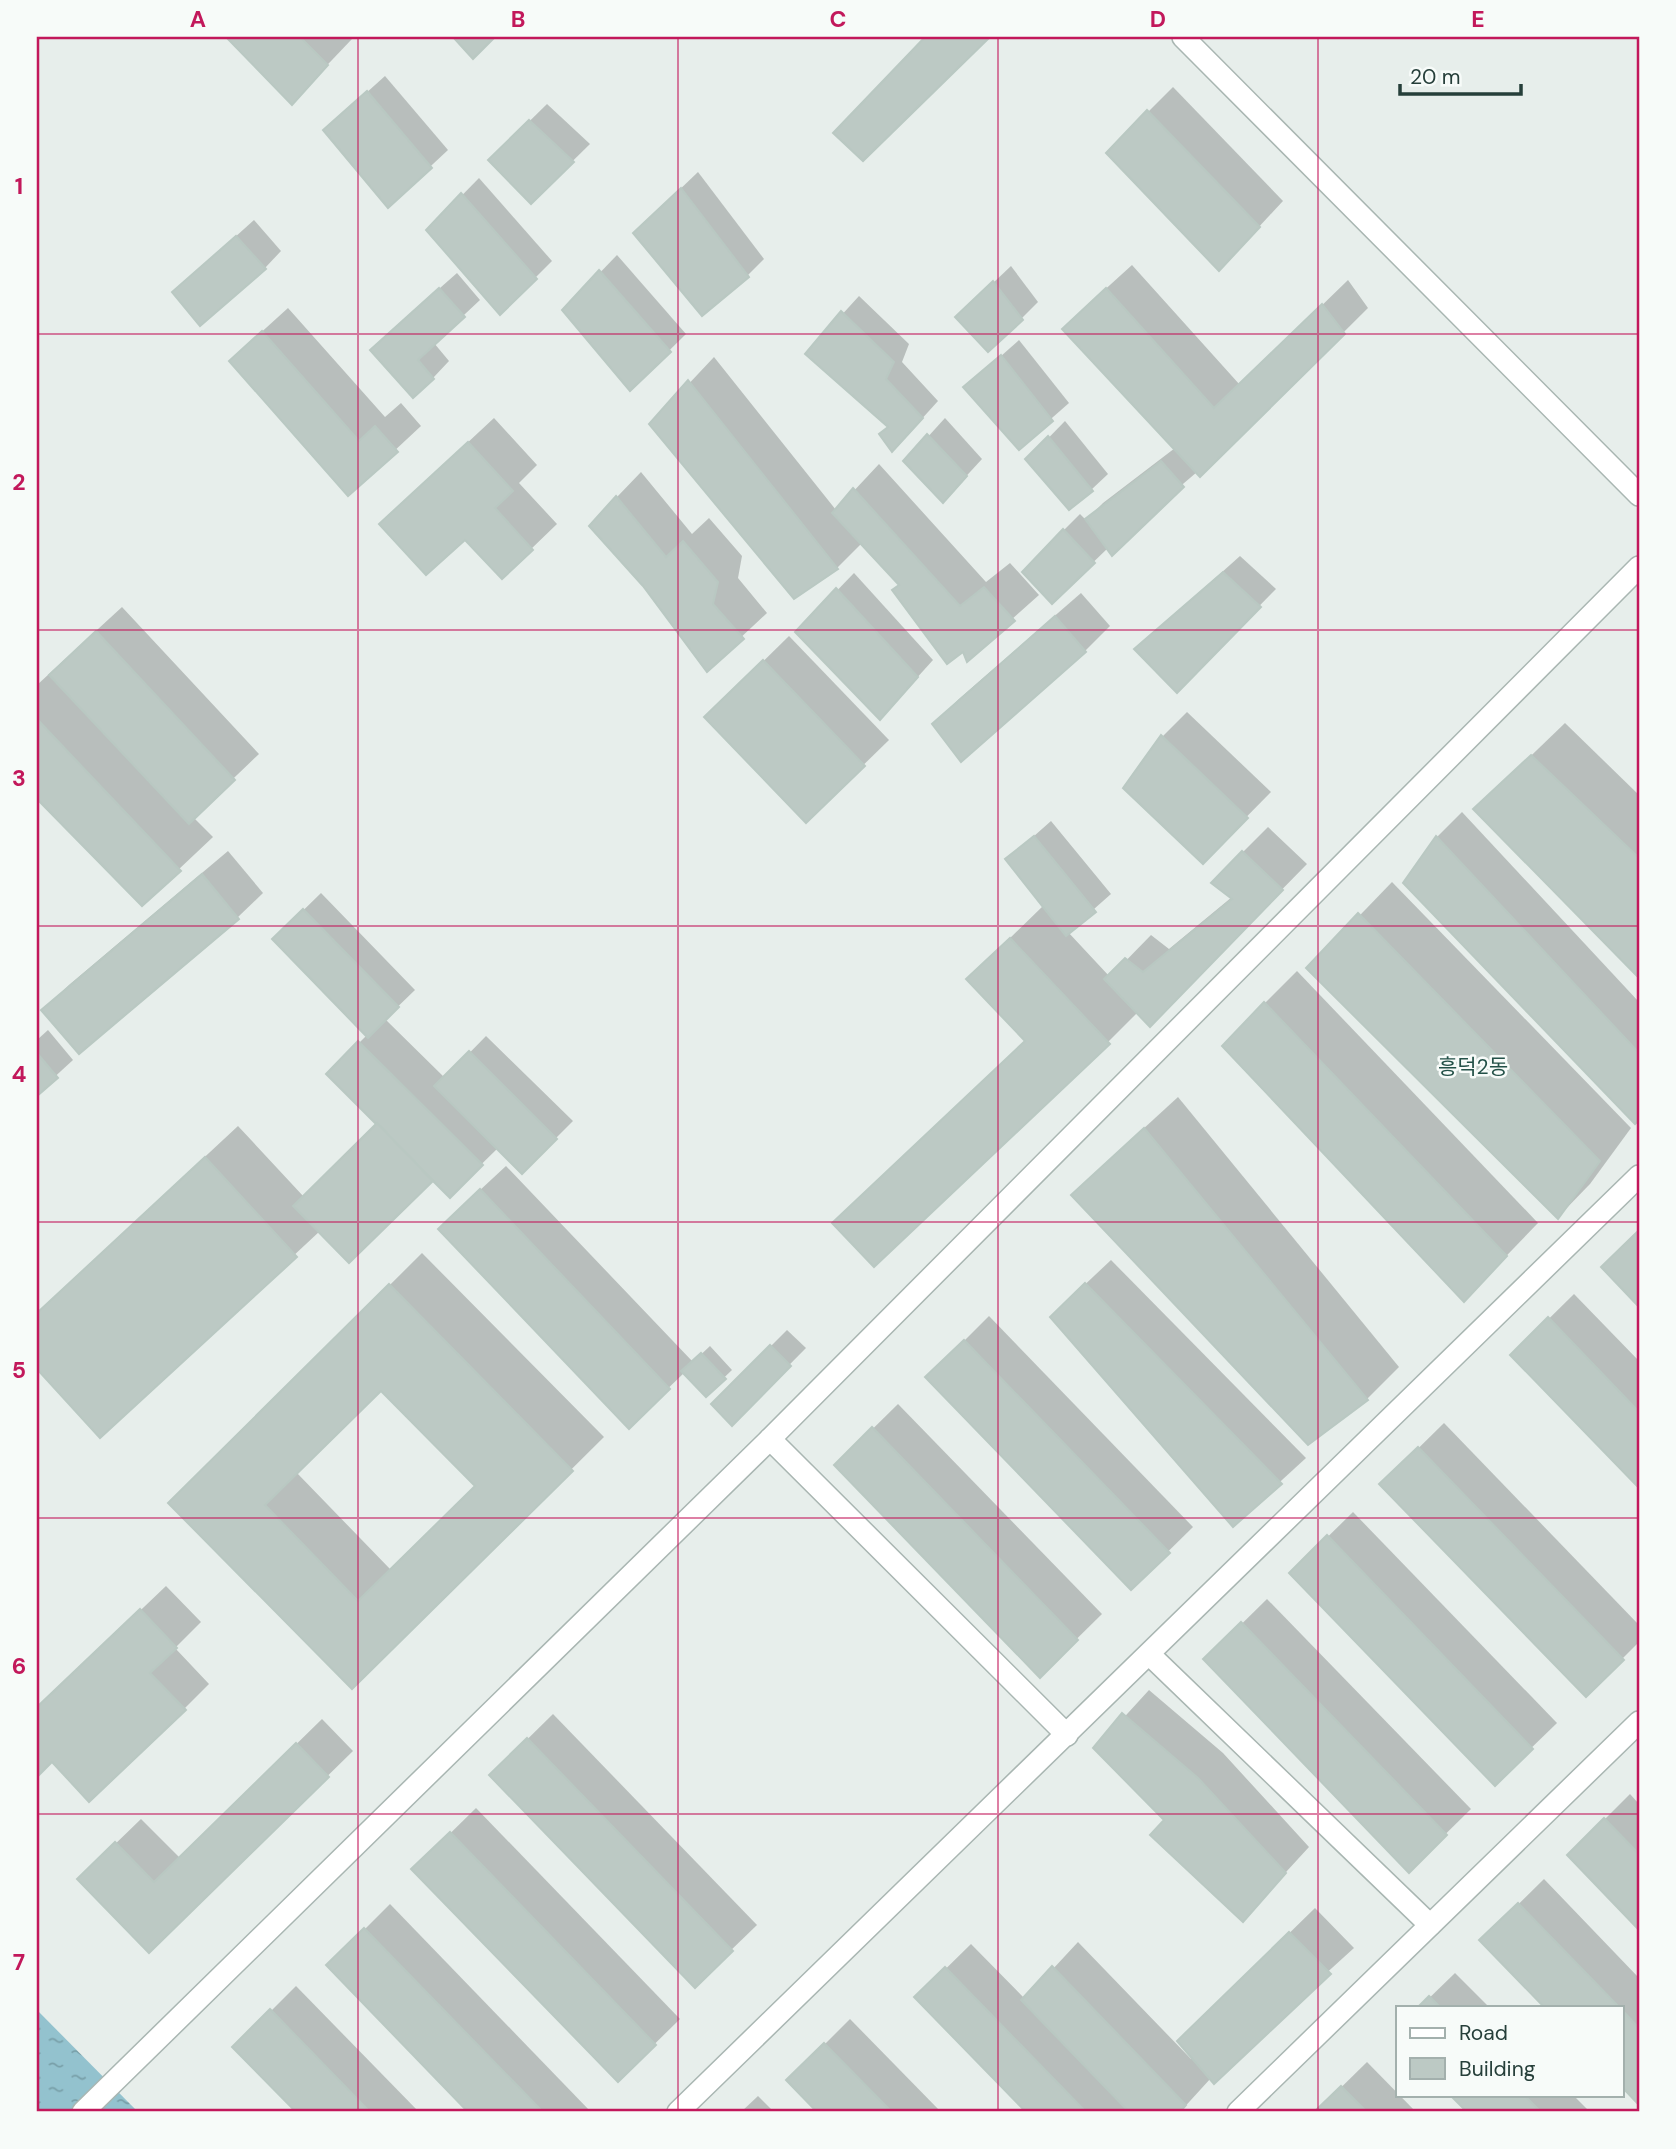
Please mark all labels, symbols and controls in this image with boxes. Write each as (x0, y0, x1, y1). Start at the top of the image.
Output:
text: A (190, 4, 206, 34)
text: B (511, 4, 525, 34)
text: C (830, 4, 846, 34)
text: D (1150, 4, 1166, 34)
text: E (1471, 4, 1485, 34)
scale bar (1400, 52, 1520, 96)
text: 20 m (1410, 63, 1461, 91)
text: 1 (15, 171, 23, 201)
text: 2 (12, 467, 26, 497)
text: 3 (12, 763, 26, 793)
district label: 흥덕2동 (1438, 1053, 1508, 1081)
text: 4 (12, 1059, 27, 1089)
text: 5 (12, 1355, 26, 1385)
text: 6 (12, 1651, 26, 1681)
text: 7 (13, 1947, 25, 1977)
legend (1396, 2006, 1624, 2096)
text: Road (1459, 2019, 1508, 2047)
text: Building (1459, 2055, 1536, 2083)

